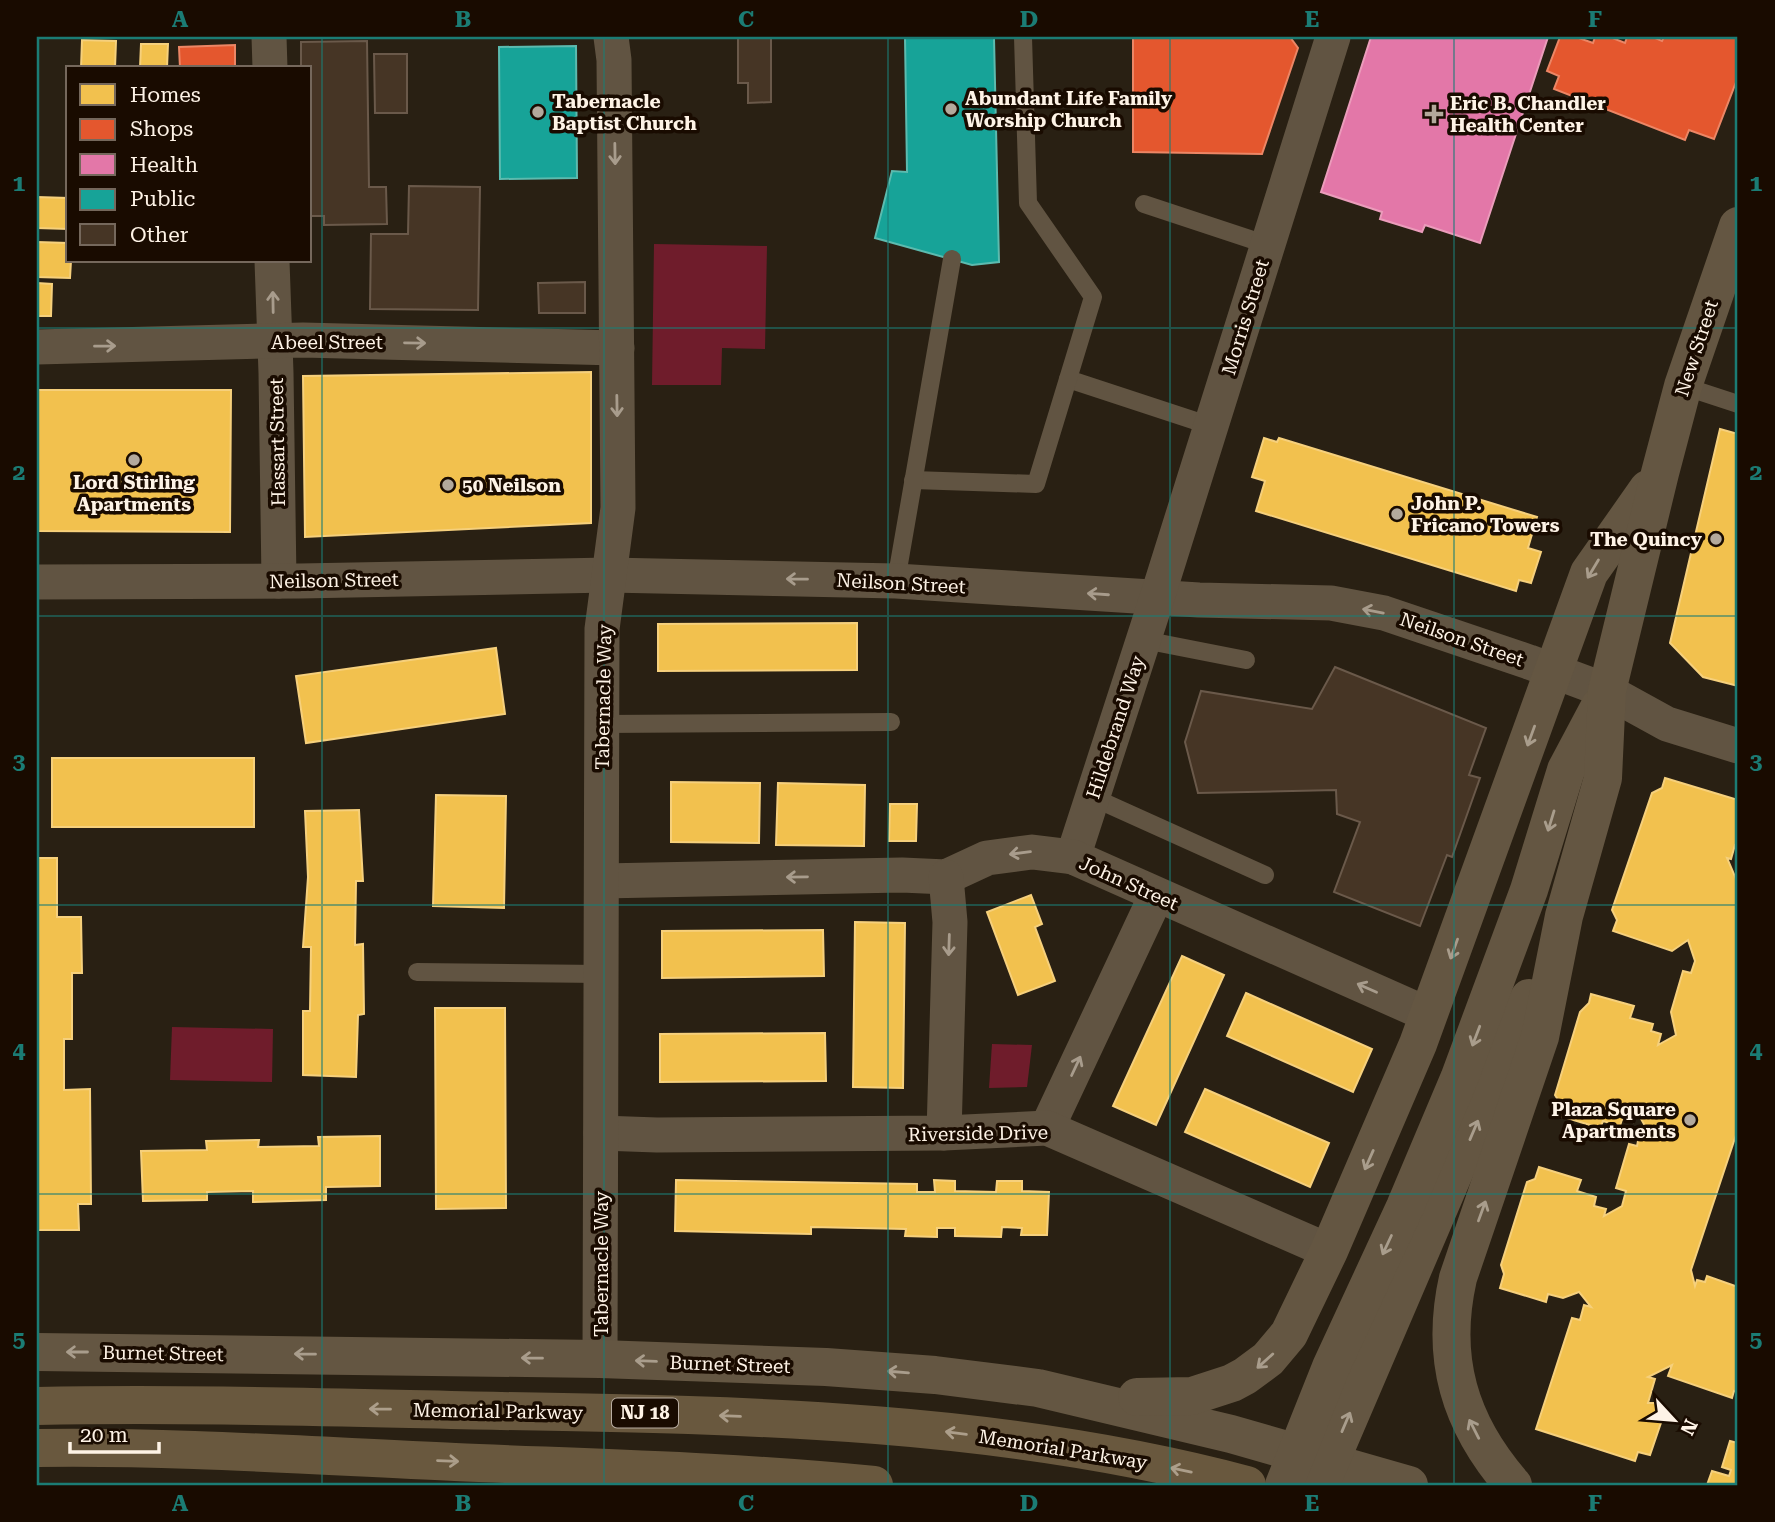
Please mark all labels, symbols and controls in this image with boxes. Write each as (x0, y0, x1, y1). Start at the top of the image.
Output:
text: A (172, 6, 189, 33)
text: B (455, 6, 471, 33)
text: C (738, 6, 754, 33)
text: D (1020, 6, 1038, 33)
text: E (1305, 6, 1319, 33)
text: F (1588, 6, 1602, 33)
legend (66, 66, 312, 262)
text: Homes (130, 83, 201, 107)
place label: Abundant Life Family Worship Church (965, 87, 1173, 132)
place label: Tabernacle Baptist Church (552, 90, 697, 135)
place label: Eric B. Chandler Health Center (1450, 92, 1606, 137)
marker: Abundant Life Family Worship Church (943, 101, 959, 117)
marker: Tabernacle Baptist Church (530, 104, 546, 120)
marker: Eric B. Chandler Health Center (1424, 104, 1444, 124)
text: Shops (130, 117, 193, 141)
one-way arrow (608, 142, 622, 165)
text: Health (130, 153, 198, 177)
text: 1 (13, 170, 26, 197)
text: 1 (1750, 170, 1763, 197)
text: Public (130, 187, 196, 211)
text: Other (130, 223, 189, 247)
street label: Morris Street (1217, 257, 1274, 378)
one-way arrow (266, 290, 279, 313)
street label: New Street (1670, 297, 1723, 399)
street label: Abeel Street (271, 331, 383, 354)
one-way arrow (403, 336, 426, 350)
one-way arrow (93, 339, 116, 352)
street label: Hassart Street (265, 378, 290, 506)
one-way arrow (610, 394, 624, 417)
marker: Lord Stirling Apartments (126, 452, 142, 468)
text: 2 (13, 459, 25, 486)
text: 2 (1750, 459, 1762, 486)
place label: Lord Stirling Apartments (73, 471, 195, 516)
place label: 50 Neilson (462, 474, 561, 497)
marker: 50 Neilson (440, 477, 456, 493)
place label: John P. Fricano Towers (1411, 492, 1560, 537)
marker: John P. Fricano Towers (1389, 506, 1405, 522)
place label: The Quincy (1590, 528, 1703, 551)
marker: The Quincy (1708, 531, 1724, 547)
one-way arrow (1586, 558, 1600, 578)
street label: Neilson Street (269, 568, 399, 593)
street label: Neilson Street (836, 569, 966, 598)
one-way arrow (786, 572, 809, 586)
one-way arrow (1086, 588, 1109, 601)
one-way arrow (1362, 604, 1385, 617)
street label: Neilson Street (1397, 608, 1527, 671)
street label: Tabernacle Way (591, 623, 616, 770)
street label: Hildebrand Way (1081, 652, 1150, 802)
one-way arrow (1524, 724, 1536, 746)
text: 3 (13, 748, 26, 775)
text: 3 (1750, 748, 1763, 775)
one-way arrow (1543, 809, 1556, 831)
one-way arrow (1009, 847, 1032, 860)
street label: John Street (1076, 851, 1182, 916)
one-way arrow (786, 870, 809, 884)
one-way arrow (942, 933, 955, 956)
one-way arrow (1446, 938, 1459, 960)
one-way arrow (1356, 980, 1378, 993)
one-way arrow (1469, 1024, 1481, 1046)
text: 4 (13, 1037, 26, 1064)
text: 4 (1750, 1037, 1763, 1064)
one-way arrow (1069, 1056, 1083, 1077)
place label: Plaza Square Apartments (1551, 1098, 1676, 1143)
marker: Plaza Square Apartments (1682, 1112, 1698, 1128)
one-way arrow (1468, 1120, 1481, 1142)
street label: Riverside Drive (908, 1121, 1048, 1146)
one-way arrow (1362, 1149, 1375, 1171)
street label: Tabernacle Way (590, 1190, 613, 1337)
one-way arrow (1477, 1200, 1489, 1222)
one-way arrow (1380, 1234, 1393, 1255)
text: 5 (13, 1326, 26, 1353)
text: 5 (1750, 1326, 1763, 1353)
street label: Burnet Street (102, 1341, 224, 1366)
one-way arrow (66, 1345, 89, 1359)
one-way arrow (293, 1348, 316, 1361)
one-way arrow (521, 1351, 544, 1365)
street label: Burnet Street (669, 1351, 791, 1378)
one-way arrow (1256, 1353, 1274, 1369)
one-way arrow (635, 1354, 658, 1367)
one-way arrow (887, 1365, 909, 1378)
north arrow (1638, 1386, 1708, 1456)
road number: NJ 18 (612, 1398, 678, 1428)
street label: Memorial Parkway (413, 1399, 584, 1424)
one-way arrow (368, 1402, 391, 1415)
one-way arrow (718, 1409, 741, 1422)
scale bar (70, 1410, 159, 1454)
one-way arrow (1340, 1412, 1353, 1433)
text: N (1675, 1416, 1702, 1439)
one-way arrow (1467, 1420, 1481, 1440)
text: 20 m (80, 1423, 128, 1447)
street label: Memorial Parkway (977, 1425, 1150, 1474)
one-way arrow (946, 1426, 968, 1439)
one-way arrow (436, 1455, 459, 1468)
one-way arrow (1170, 1462, 1193, 1476)
text: A (172, 1490, 189, 1517)
text: B (455, 1490, 471, 1517)
text: C (738, 1490, 754, 1517)
text: D (1020, 1490, 1038, 1517)
text: E (1305, 1490, 1319, 1517)
text: F (1588, 1490, 1602, 1517)

